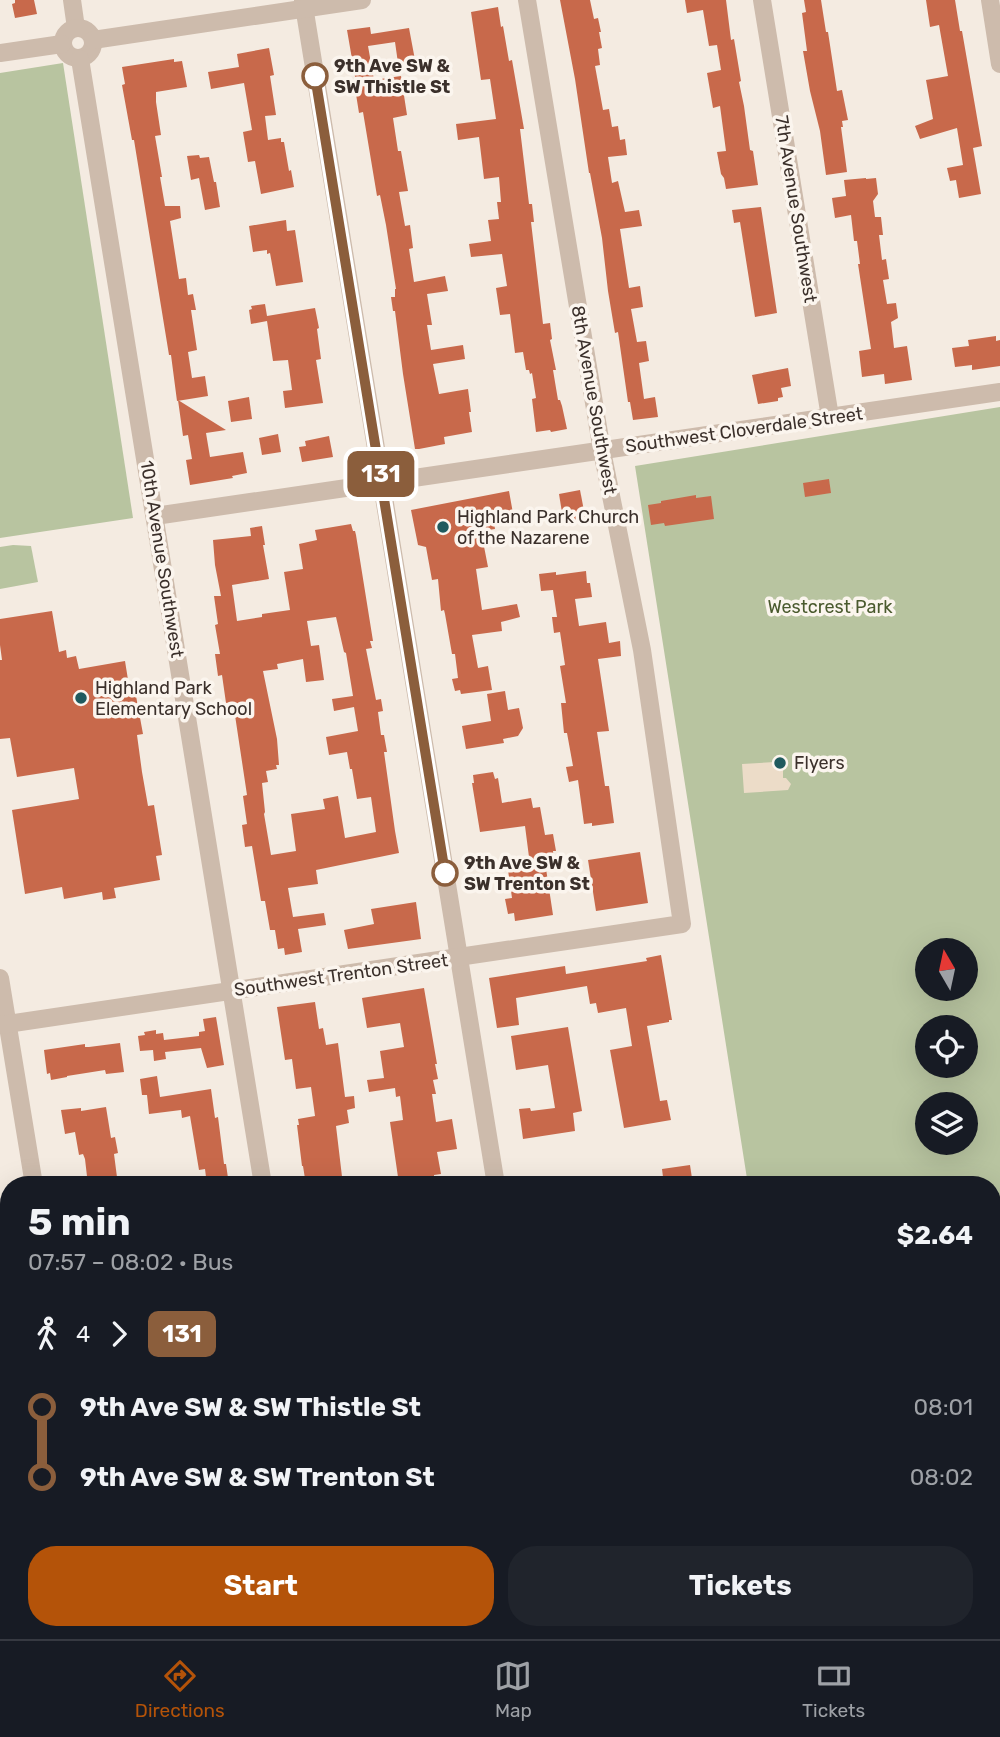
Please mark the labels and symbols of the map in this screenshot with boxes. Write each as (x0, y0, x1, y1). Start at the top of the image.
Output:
place label: 9th Ave SW & SW Thistle St (334, 55, 451, 98)
marker: 9th Ave SW & SW Thistle St (302, 63, 328, 89)
street label: 7th Avenue Southwest (770, 114, 822, 304)
street label: 8th Avenue Southwest (567, 304, 621, 496)
street label: Southwest Cloverdale Street (624, 402, 864, 458)
line badge: 131 (341, 451, 421, 497)
street label: 10th Avenue Southwest (136, 459, 188, 659)
place label: Highland Park Church of the Nazarene (457, 506, 639, 549)
marker: Highland Park Church of the Nazarene (435, 519, 451, 535)
park label: Westcrest Park (767, 596, 893, 618)
place label: Highland Park Elementary School (95, 677, 252, 720)
marker: Highland Park Elementary School (73, 690, 89, 706)
place label: Flyers (794, 752, 845, 774)
marker: Flyers (772, 755, 788, 771)
place label: 9th Ave SW & SW Trenton St (464, 852, 590, 895)
marker: 9th Ave SW & SW Trenton St (432, 860, 458, 886)
north arrow (915, 938, 978, 1001)
street label: Southwest Trenton Street (233, 949, 449, 1001)

